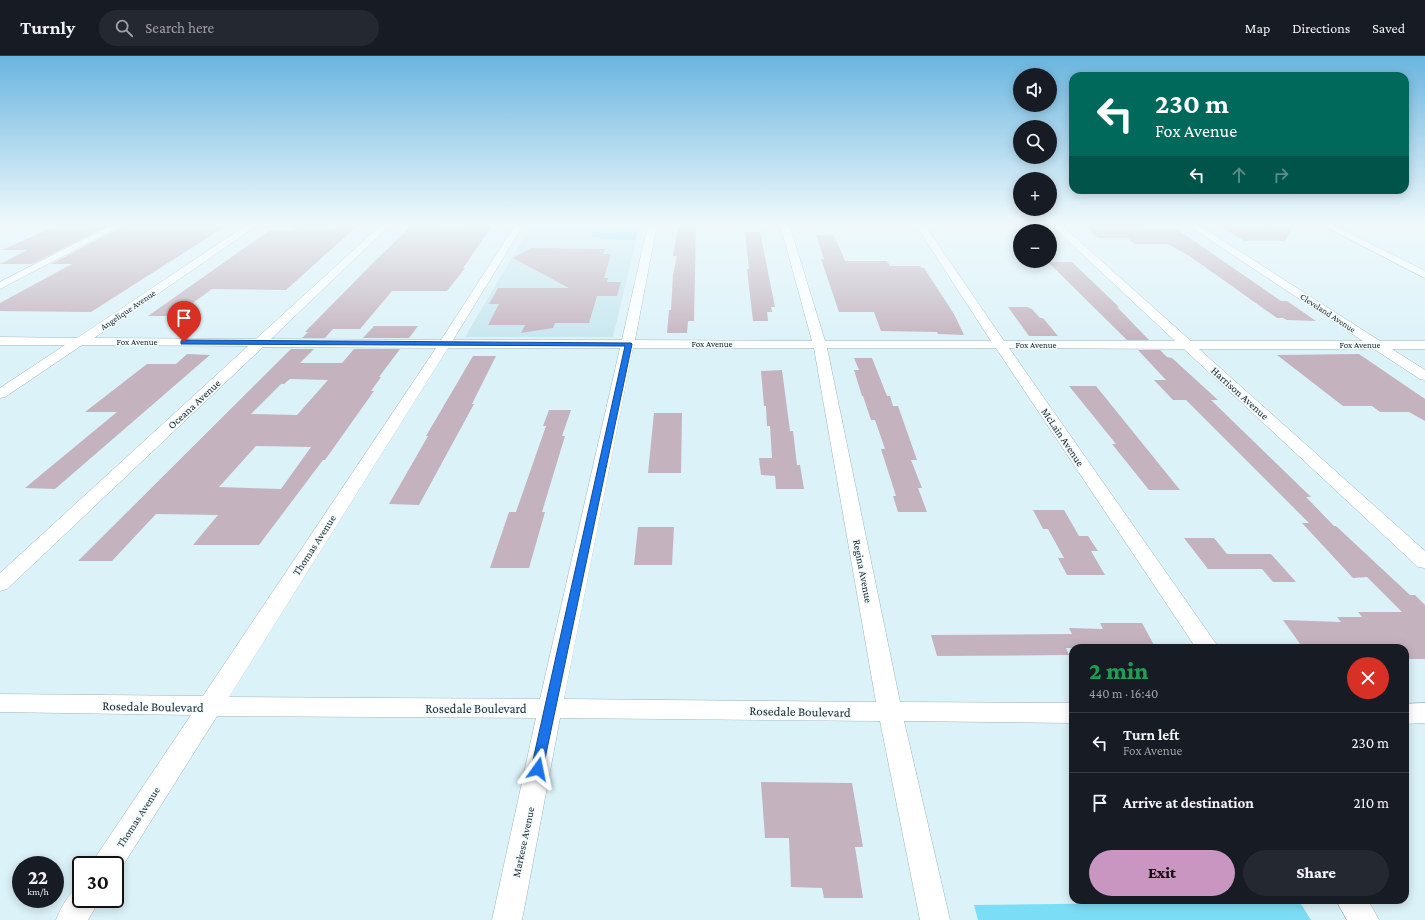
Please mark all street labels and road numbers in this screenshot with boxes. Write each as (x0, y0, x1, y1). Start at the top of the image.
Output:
street label: Angelique Avenue (98, 288, 158, 332)
street label: Cleveland Avenue (1298, 291, 1358, 335)
street label: Fox Avenue (116, 337, 158, 347)
street label: Fox Avenue (691, 339, 733, 349)
street label: Fox Avenue (1015, 340, 1057, 350)
street label: Fox Avenue (1339, 340, 1381, 350)
street label: Harrison Avenue (1209, 364, 1271, 422)
street label: Oceana Avenue (165, 377, 223, 431)
street label: McLain Avenue (1039, 406, 1087, 468)
street label: Thomas Avenue (290, 512, 338, 578)
street label: Regina Avenue (850, 538, 875, 604)
street label: Rosedale Boulevard (102, 698, 204, 715)
street label: Rosedale Boulevard (425, 701, 527, 716)
street label: Rosedale Boulevard (749, 703, 851, 720)
street label: Thomas Avenue (114, 784, 162, 850)
street label: Markese Avenue (510, 806, 536, 878)

